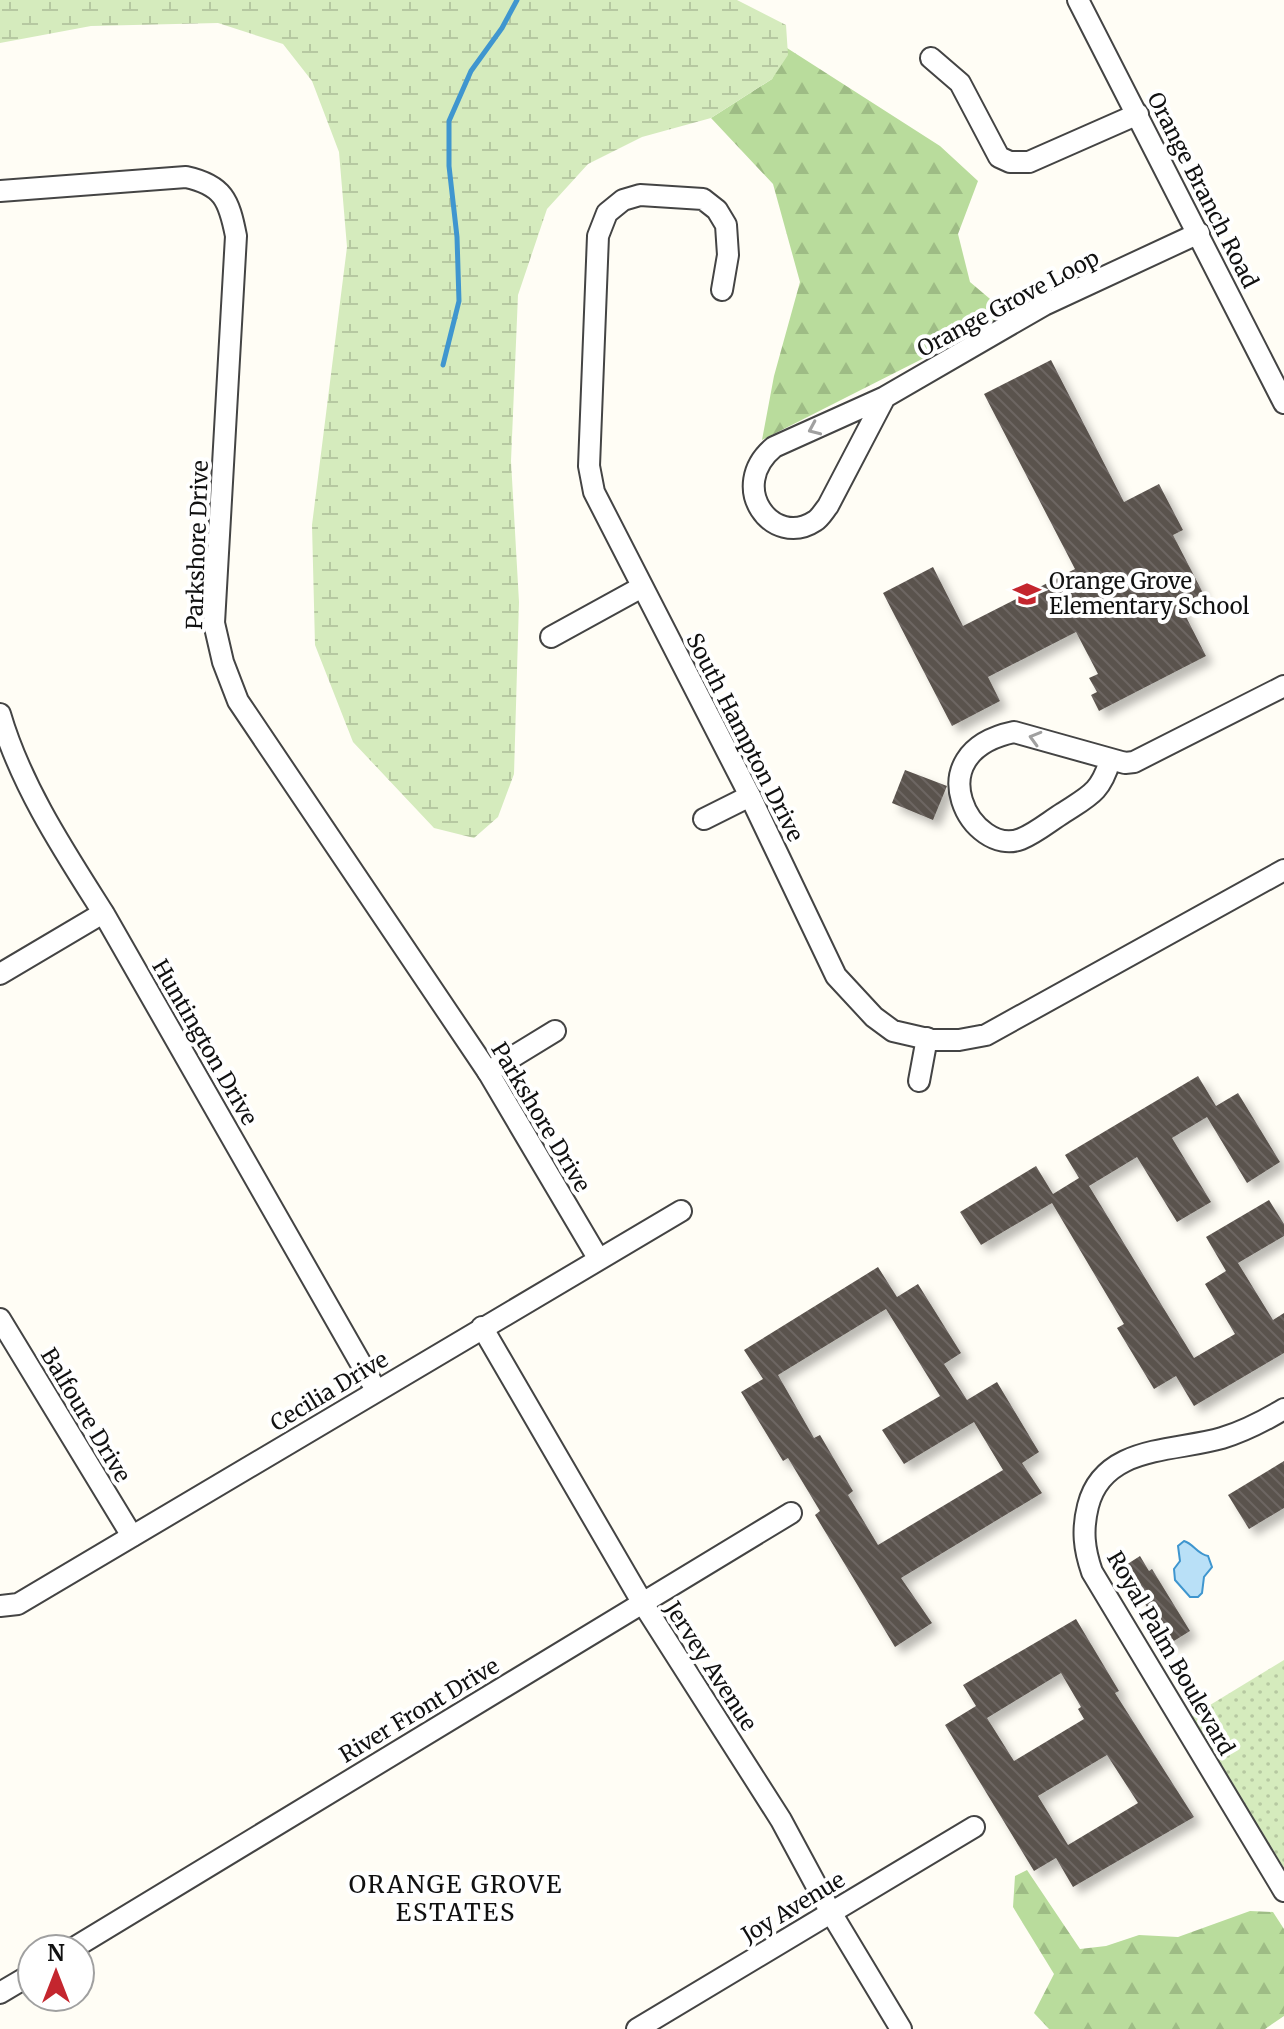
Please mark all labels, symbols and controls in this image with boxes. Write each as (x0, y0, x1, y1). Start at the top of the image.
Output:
street label: Orange Branch Road (1141, 87, 1265, 293)
street label: Orange Grove Loop (912, 243, 1104, 363)
one-way arrow (808, 420, 822, 436)
street label: Parkshore Drive (180, 460, 214, 630)
place label: Orange Grove Elementary School (1049, 567, 1250, 620)
school or university icon: Orange Grove Elementary School (1012, 579, 1042, 609)
street label: South Hampton Drive (680, 628, 810, 846)
one-way arrow (1029, 731, 1043, 747)
street label: Huntington Drive (146, 954, 264, 1130)
street label: Parkshore Drive (485, 1037, 597, 1197)
street label: Balfoure Drive (35, 1343, 137, 1487)
street label: Cecilia Drive (265, 1345, 393, 1437)
street label: Royal Palm Boulevard (1101, 1546, 1241, 1760)
street label: Jervey Avenue (658, 1595, 763, 1736)
street label: River Front Drive (334, 1651, 504, 1769)
street label: Joy Avenue (735, 1865, 850, 1949)
district label: ORANGE GROVE ESTATES (349, 1869, 563, 1928)
north arrow (16, 1933, 96, 2013)
text: N (47, 1939, 65, 1967)

